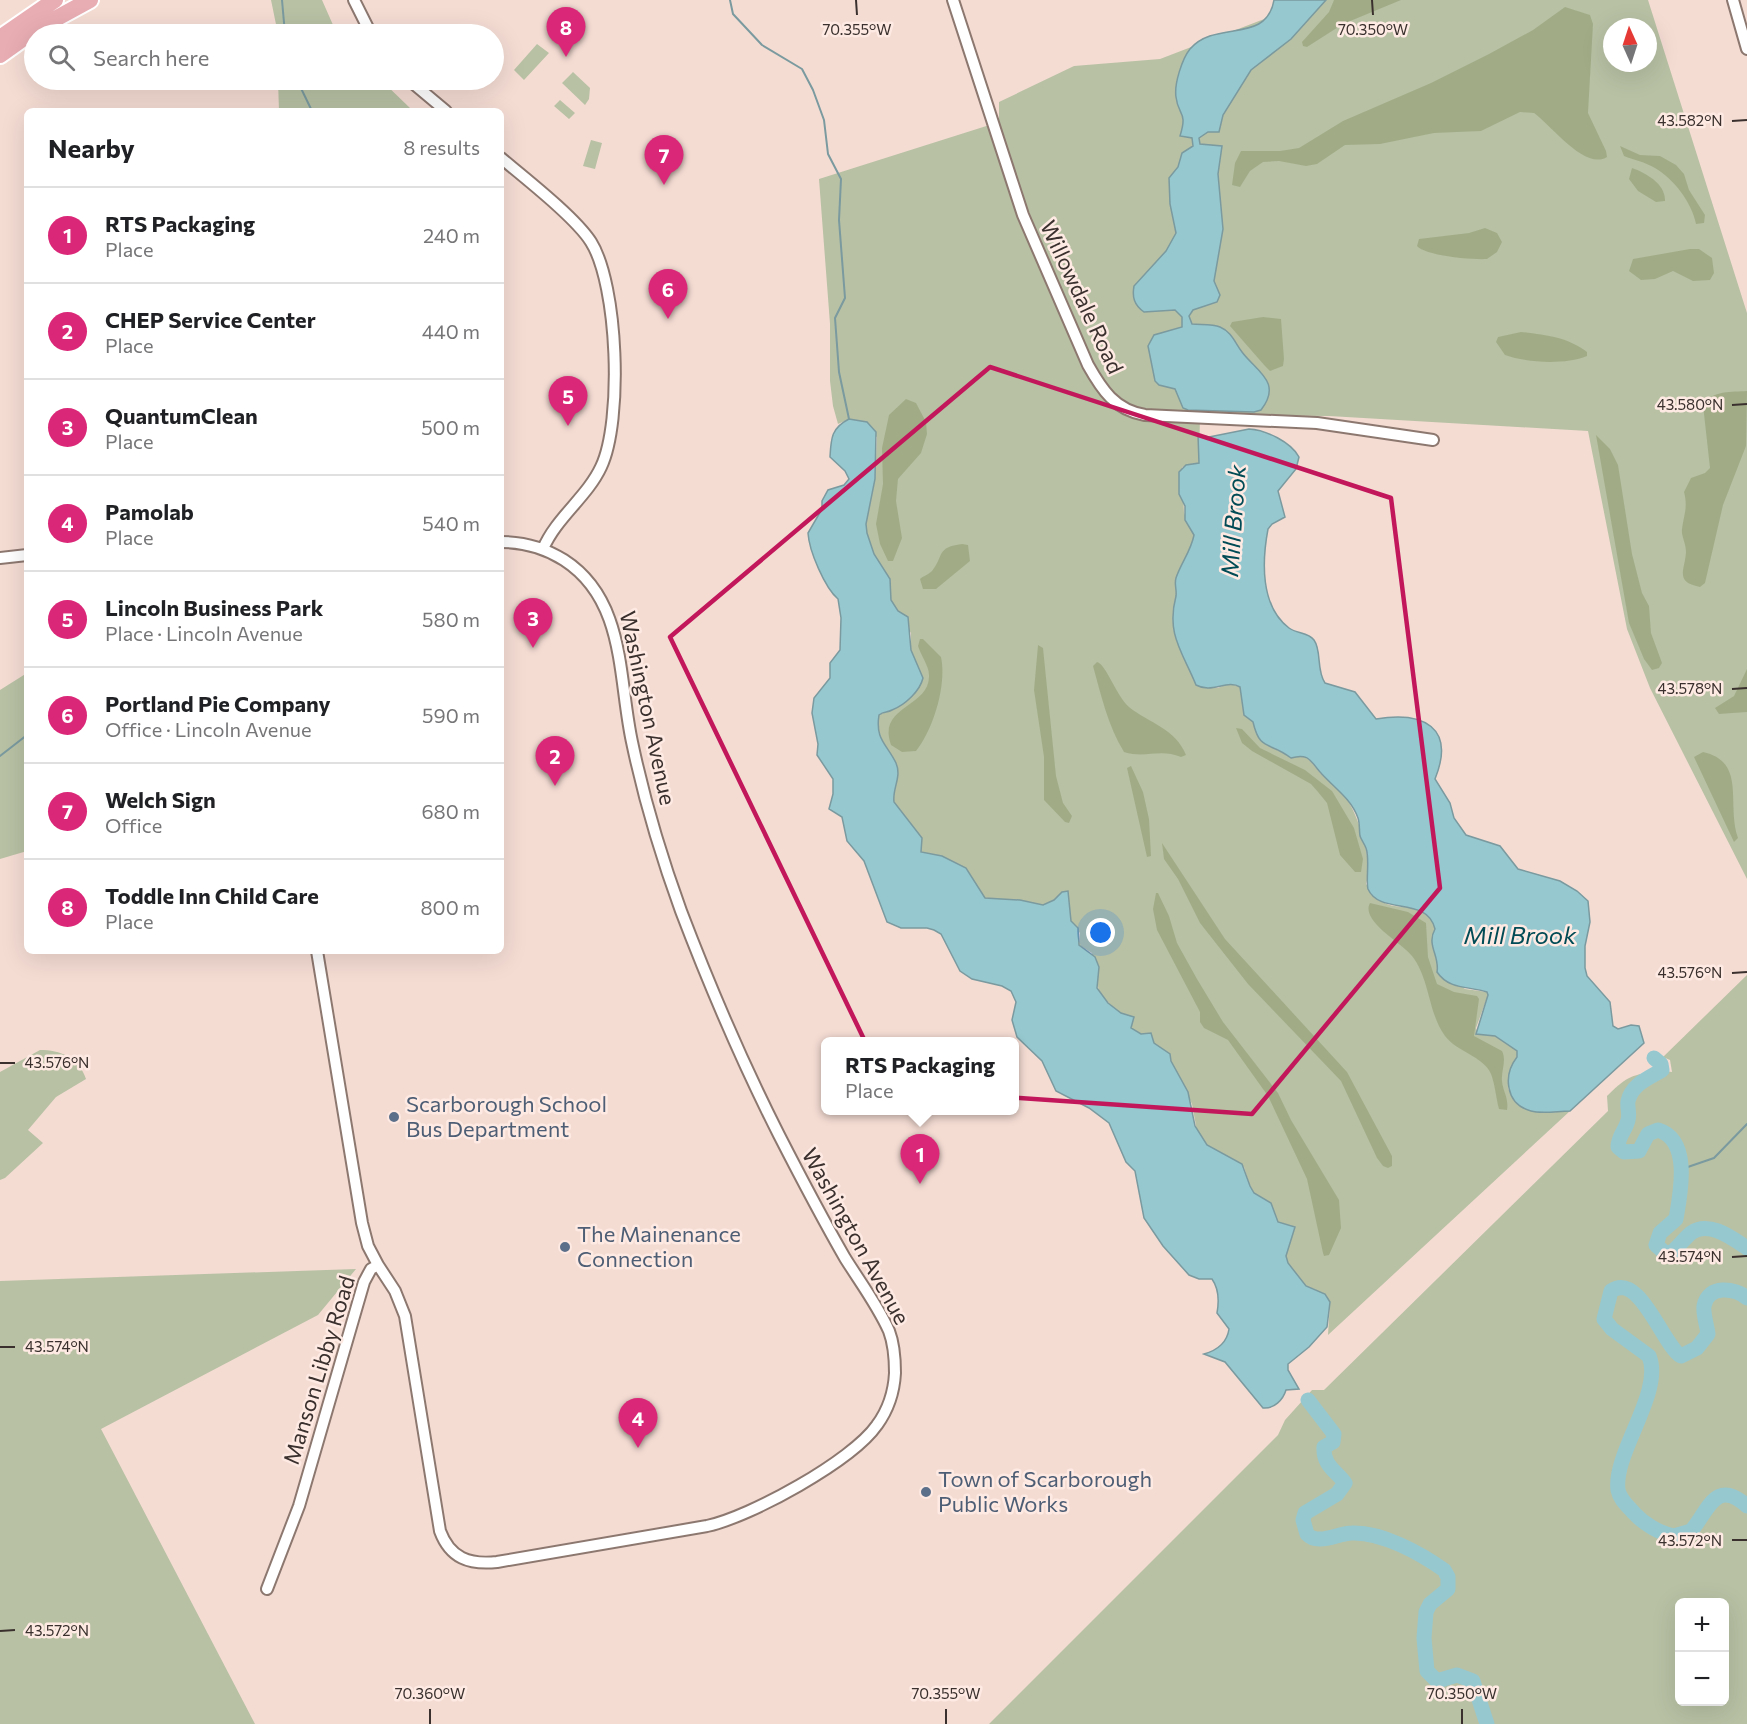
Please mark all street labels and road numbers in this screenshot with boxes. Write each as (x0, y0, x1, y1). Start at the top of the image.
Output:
street label: Willowdale Road (1035, 216, 1130, 378)
street label: Washington Avenue (615, 608, 682, 807)
street label: Washington Avenue (797, 1143, 916, 1329)
street label: Manson Libby Road (277, 1272, 360, 1467)

